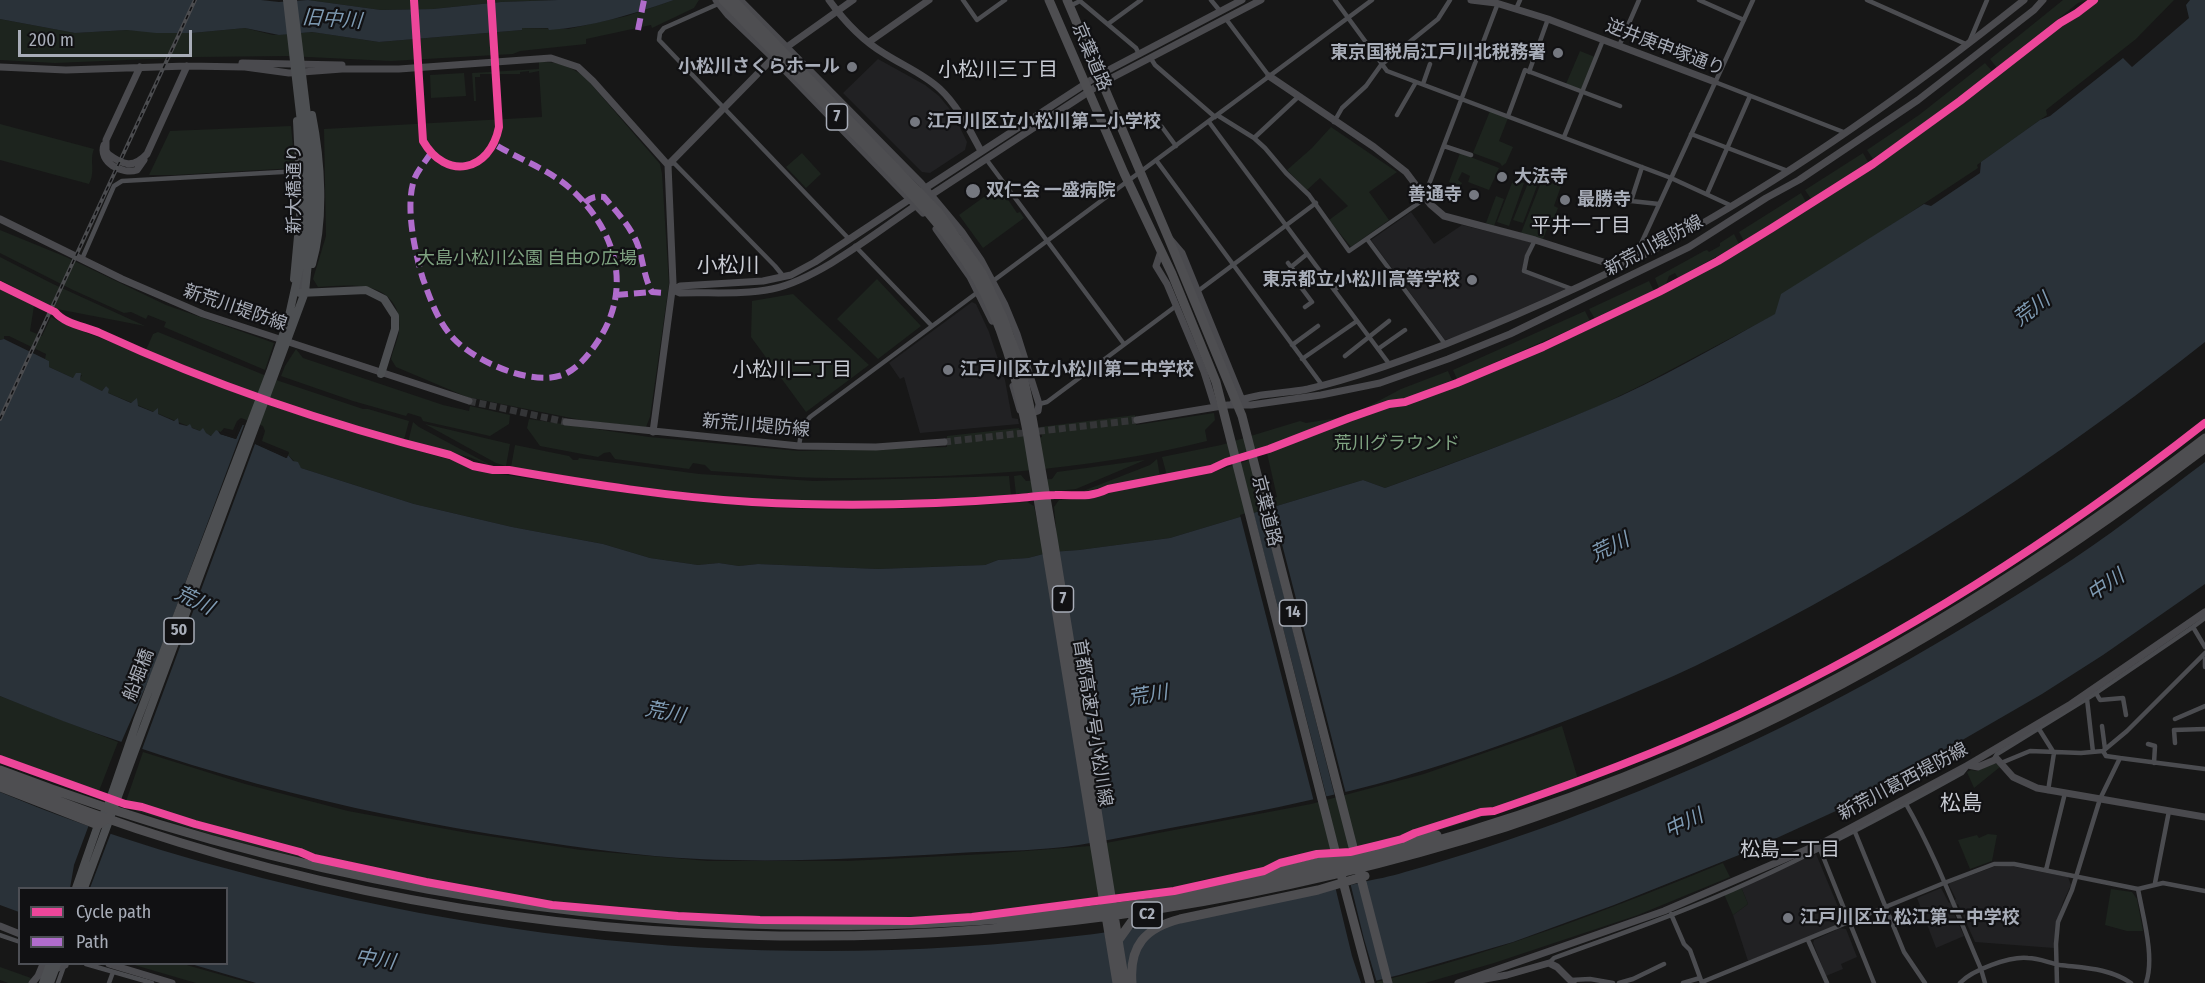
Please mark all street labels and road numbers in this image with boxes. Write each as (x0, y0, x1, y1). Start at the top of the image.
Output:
street label: 逆井庚申塚通り (1602, 15, 1728, 81)
street label: 京葉道路 (1067, 20, 1115, 94)
road number: 7 (826, 104, 848, 130)
street label: 新大橋通り (284, 144, 306, 234)
street label: 新荒川堤防線 (1601, 211, 1707, 281)
street label: 新荒川堤防線 (180, 280, 290, 336)
street label: 新荒川堤防線 (701, 411, 811, 441)
street label: 京葉道路 (1247, 473, 1285, 549)
road number: 7 (1052, 586, 1074, 612)
road number: 14 (1280, 600, 1306, 626)
road number: 50 (164, 618, 194, 644)
street label: 首都高速7号小松川線 (1068, 638, 1116, 808)
street label: 船堀橋 (119, 646, 159, 704)
street label: 新荒川葛西堤防線 (1834, 739, 1972, 825)
road number: C2 (1132, 902, 1162, 928)

